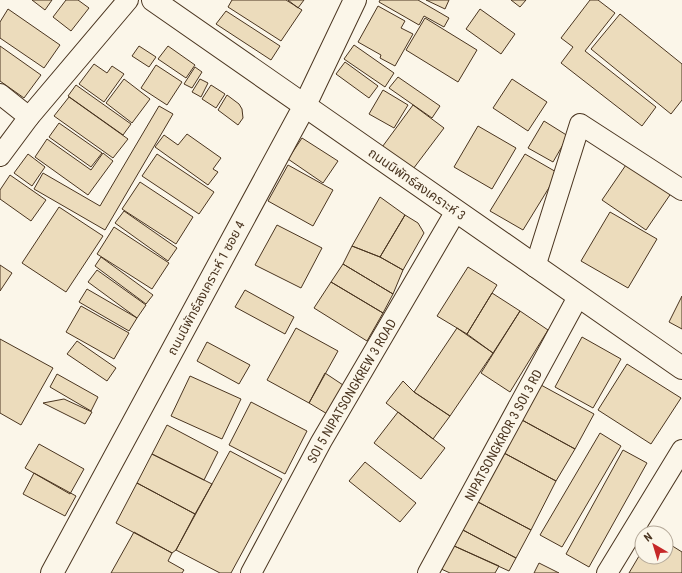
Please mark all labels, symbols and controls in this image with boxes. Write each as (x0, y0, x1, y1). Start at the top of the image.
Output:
street label: ถนนนิพัทธ์สงเคราะห์ 3 (366, 145, 468, 223)
street label: ถนนนิพัทธ์สงเคราะห์ 1 ซอย 4 (164, 218, 248, 358)
street label: SOI 5 NIPATSONGKREW 3 ROAD (304, 316, 399, 465)
street label: NIPATSONGKROR 3 SOI 3 RD (461, 367, 545, 503)
north arrow (634, 525, 674, 565)
text: N (641, 530, 655, 545)

